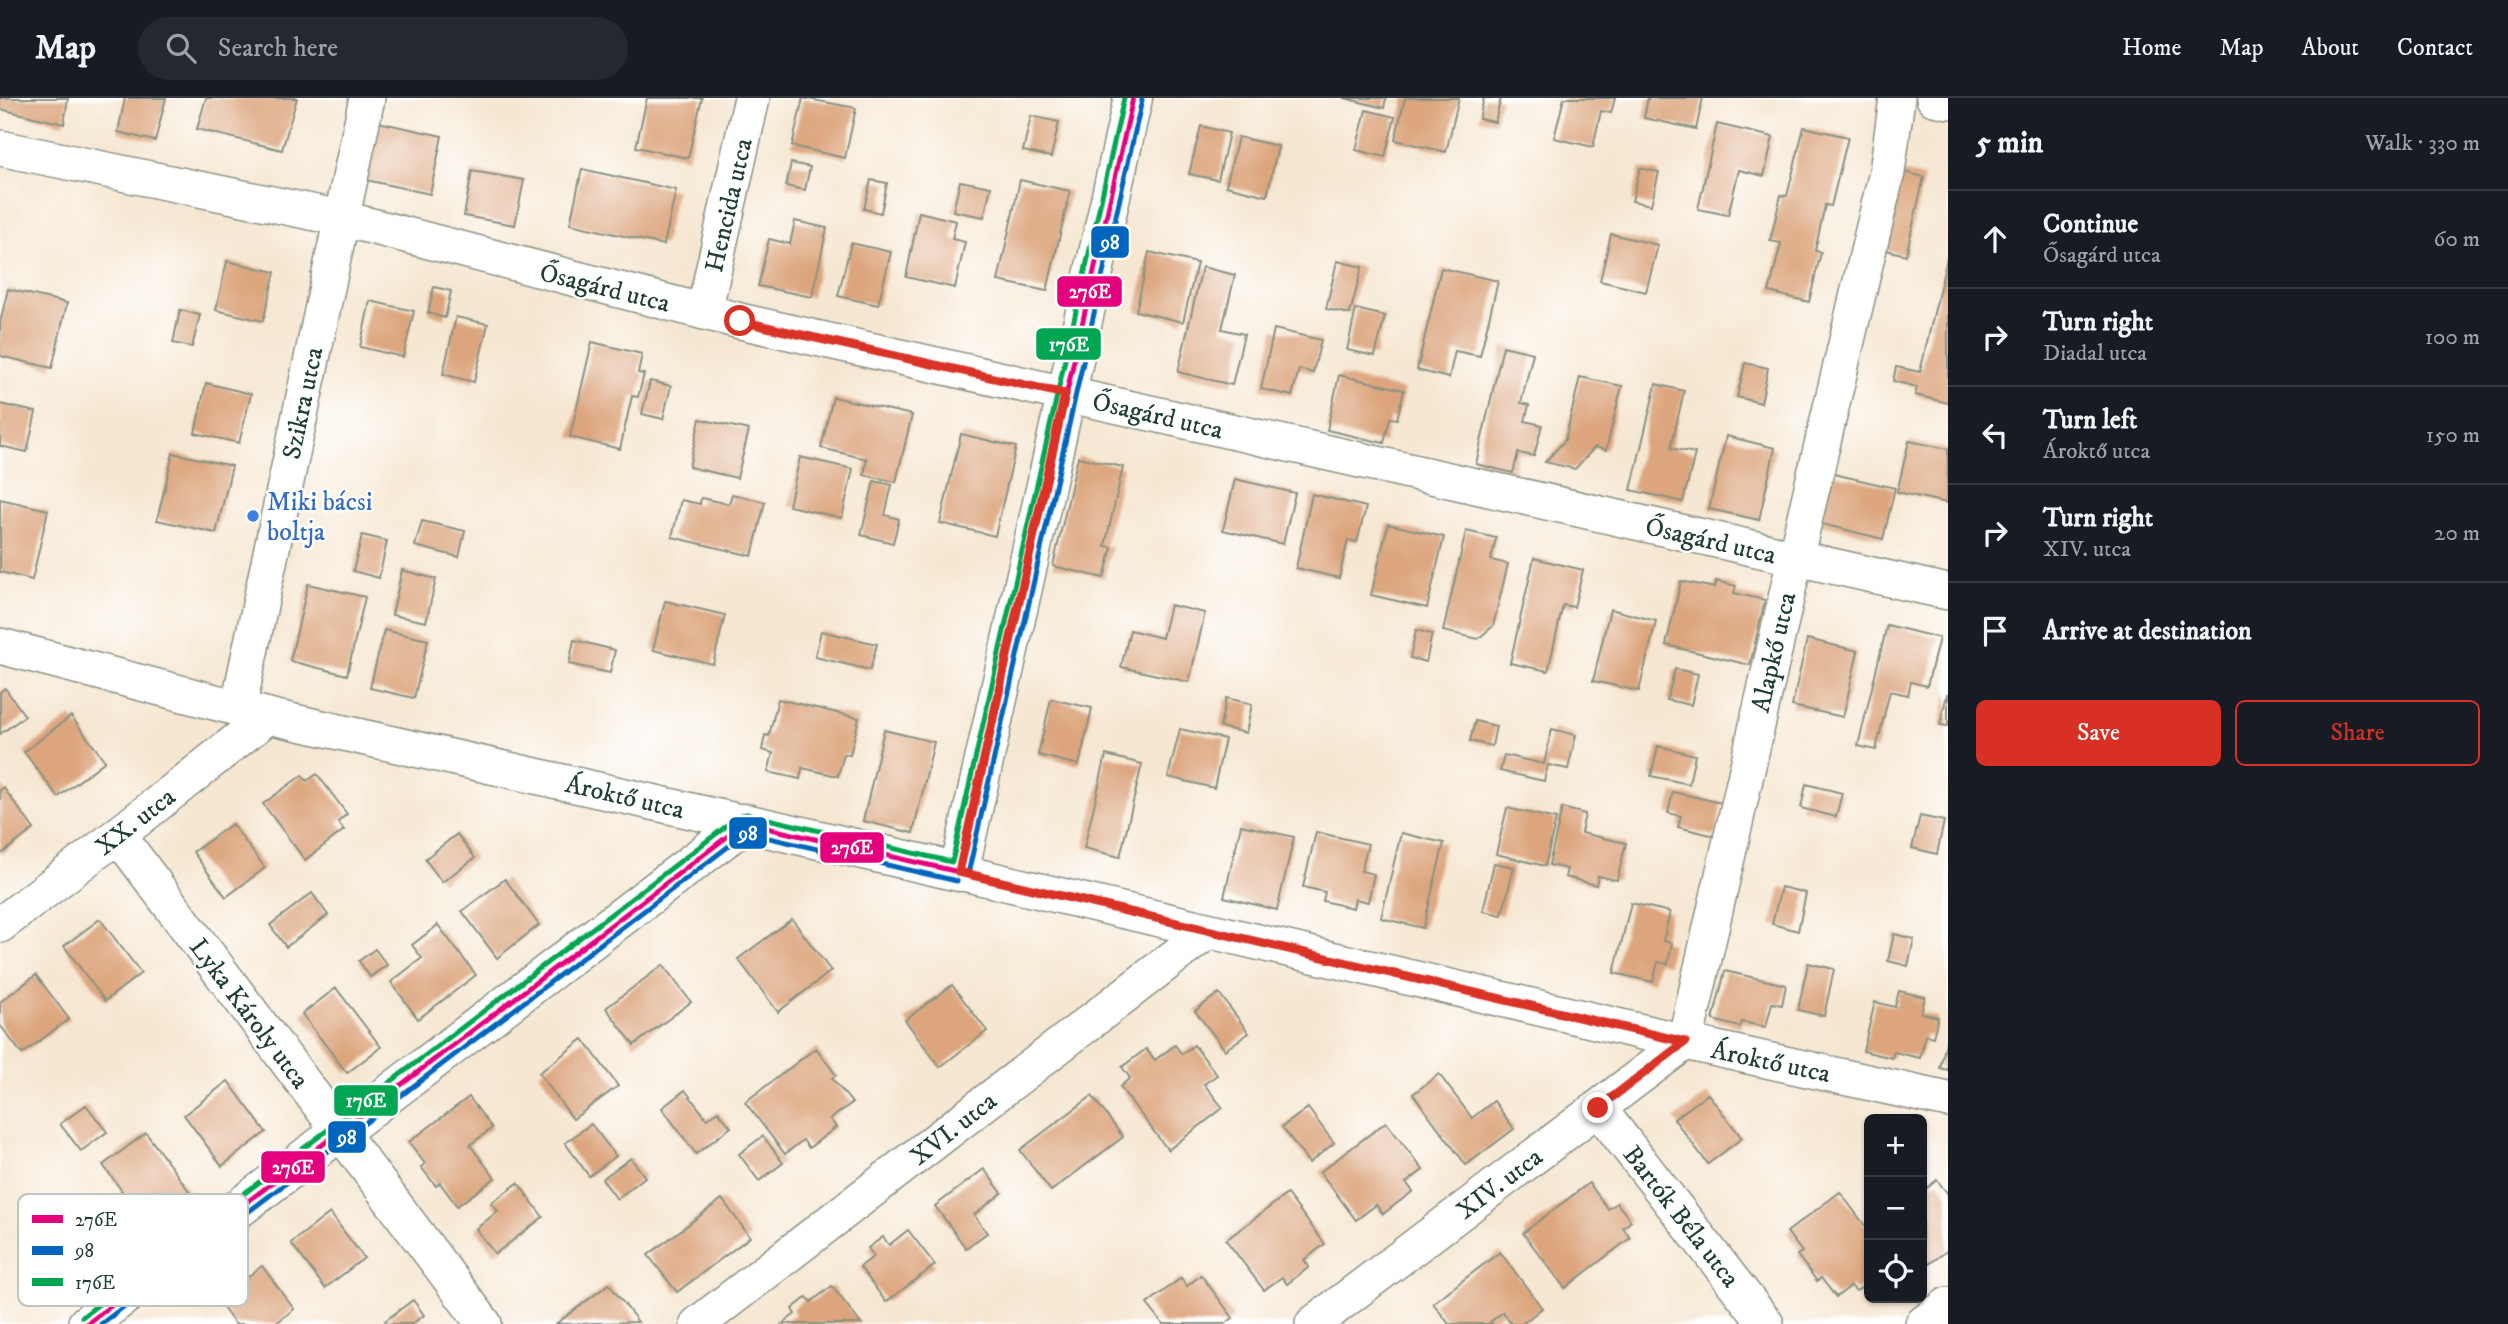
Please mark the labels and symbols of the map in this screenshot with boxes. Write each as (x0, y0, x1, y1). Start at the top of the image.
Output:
street label: Hencida utca (698, 135, 761, 275)
line badge: 98 (1090, 225, 1130, 259)
text: 98 (1099, 232, 1120, 255)
street label: Ősagárd utca (536, 255, 673, 321)
line badge: 276E (1056, 275, 1123, 308)
text: 276E (1069, 281, 1112, 304)
route start (724, 305, 755, 336)
line badge: 176E (1035, 327, 1102, 361)
text: 176E (1049, 334, 1090, 357)
street label: Szikra utca (275, 344, 331, 462)
street label: Ősagárd utca (1089, 384, 1226, 448)
place label: Miki bácsi boltja (267, 486, 372, 549)
marker: Miki bácsi boltja (245, 508, 261, 524)
street label: Ősagárd utca (1642, 509, 1779, 573)
street label: Alapkő utca (1745, 589, 1804, 716)
street label: Ároktő utca (562, 767, 688, 827)
street label: XX. utca (89, 781, 183, 864)
line badge: 98 (728, 816, 768, 850)
text: 98 (737, 823, 758, 846)
line badge: 276E (819, 831, 885, 864)
text: 276E (831, 837, 874, 860)
street label: Lyka Károly utca (181, 932, 316, 1096)
street label: Ároktő utca (1708, 1033, 1834, 1091)
line badge: 176E (333, 1084, 399, 1117)
street label: XVI. utca (904, 1085, 1004, 1173)
text: 176E (346, 1090, 387, 1113)
route end (1582, 1092, 1613, 1123)
line badge: 98 (327, 1120, 367, 1154)
text: 98 (336, 1127, 357, 1150)
street label: Bartók Béla utca (1615, 1139, 1747, 1295)
street label: XIV. utca (1450, 1141, 1550, 1227)
line badge: 276E (260, 1150, 326, 1184)
text: 276E (272, 1157, 315, 1180)
legend (18, 1194, 248, 1306)
text: 276E (75, 1209, 117, 1232)
text: 98 (74, 1240, 94, 1263)
text: 176E (75, 1272, 115, 1295)

